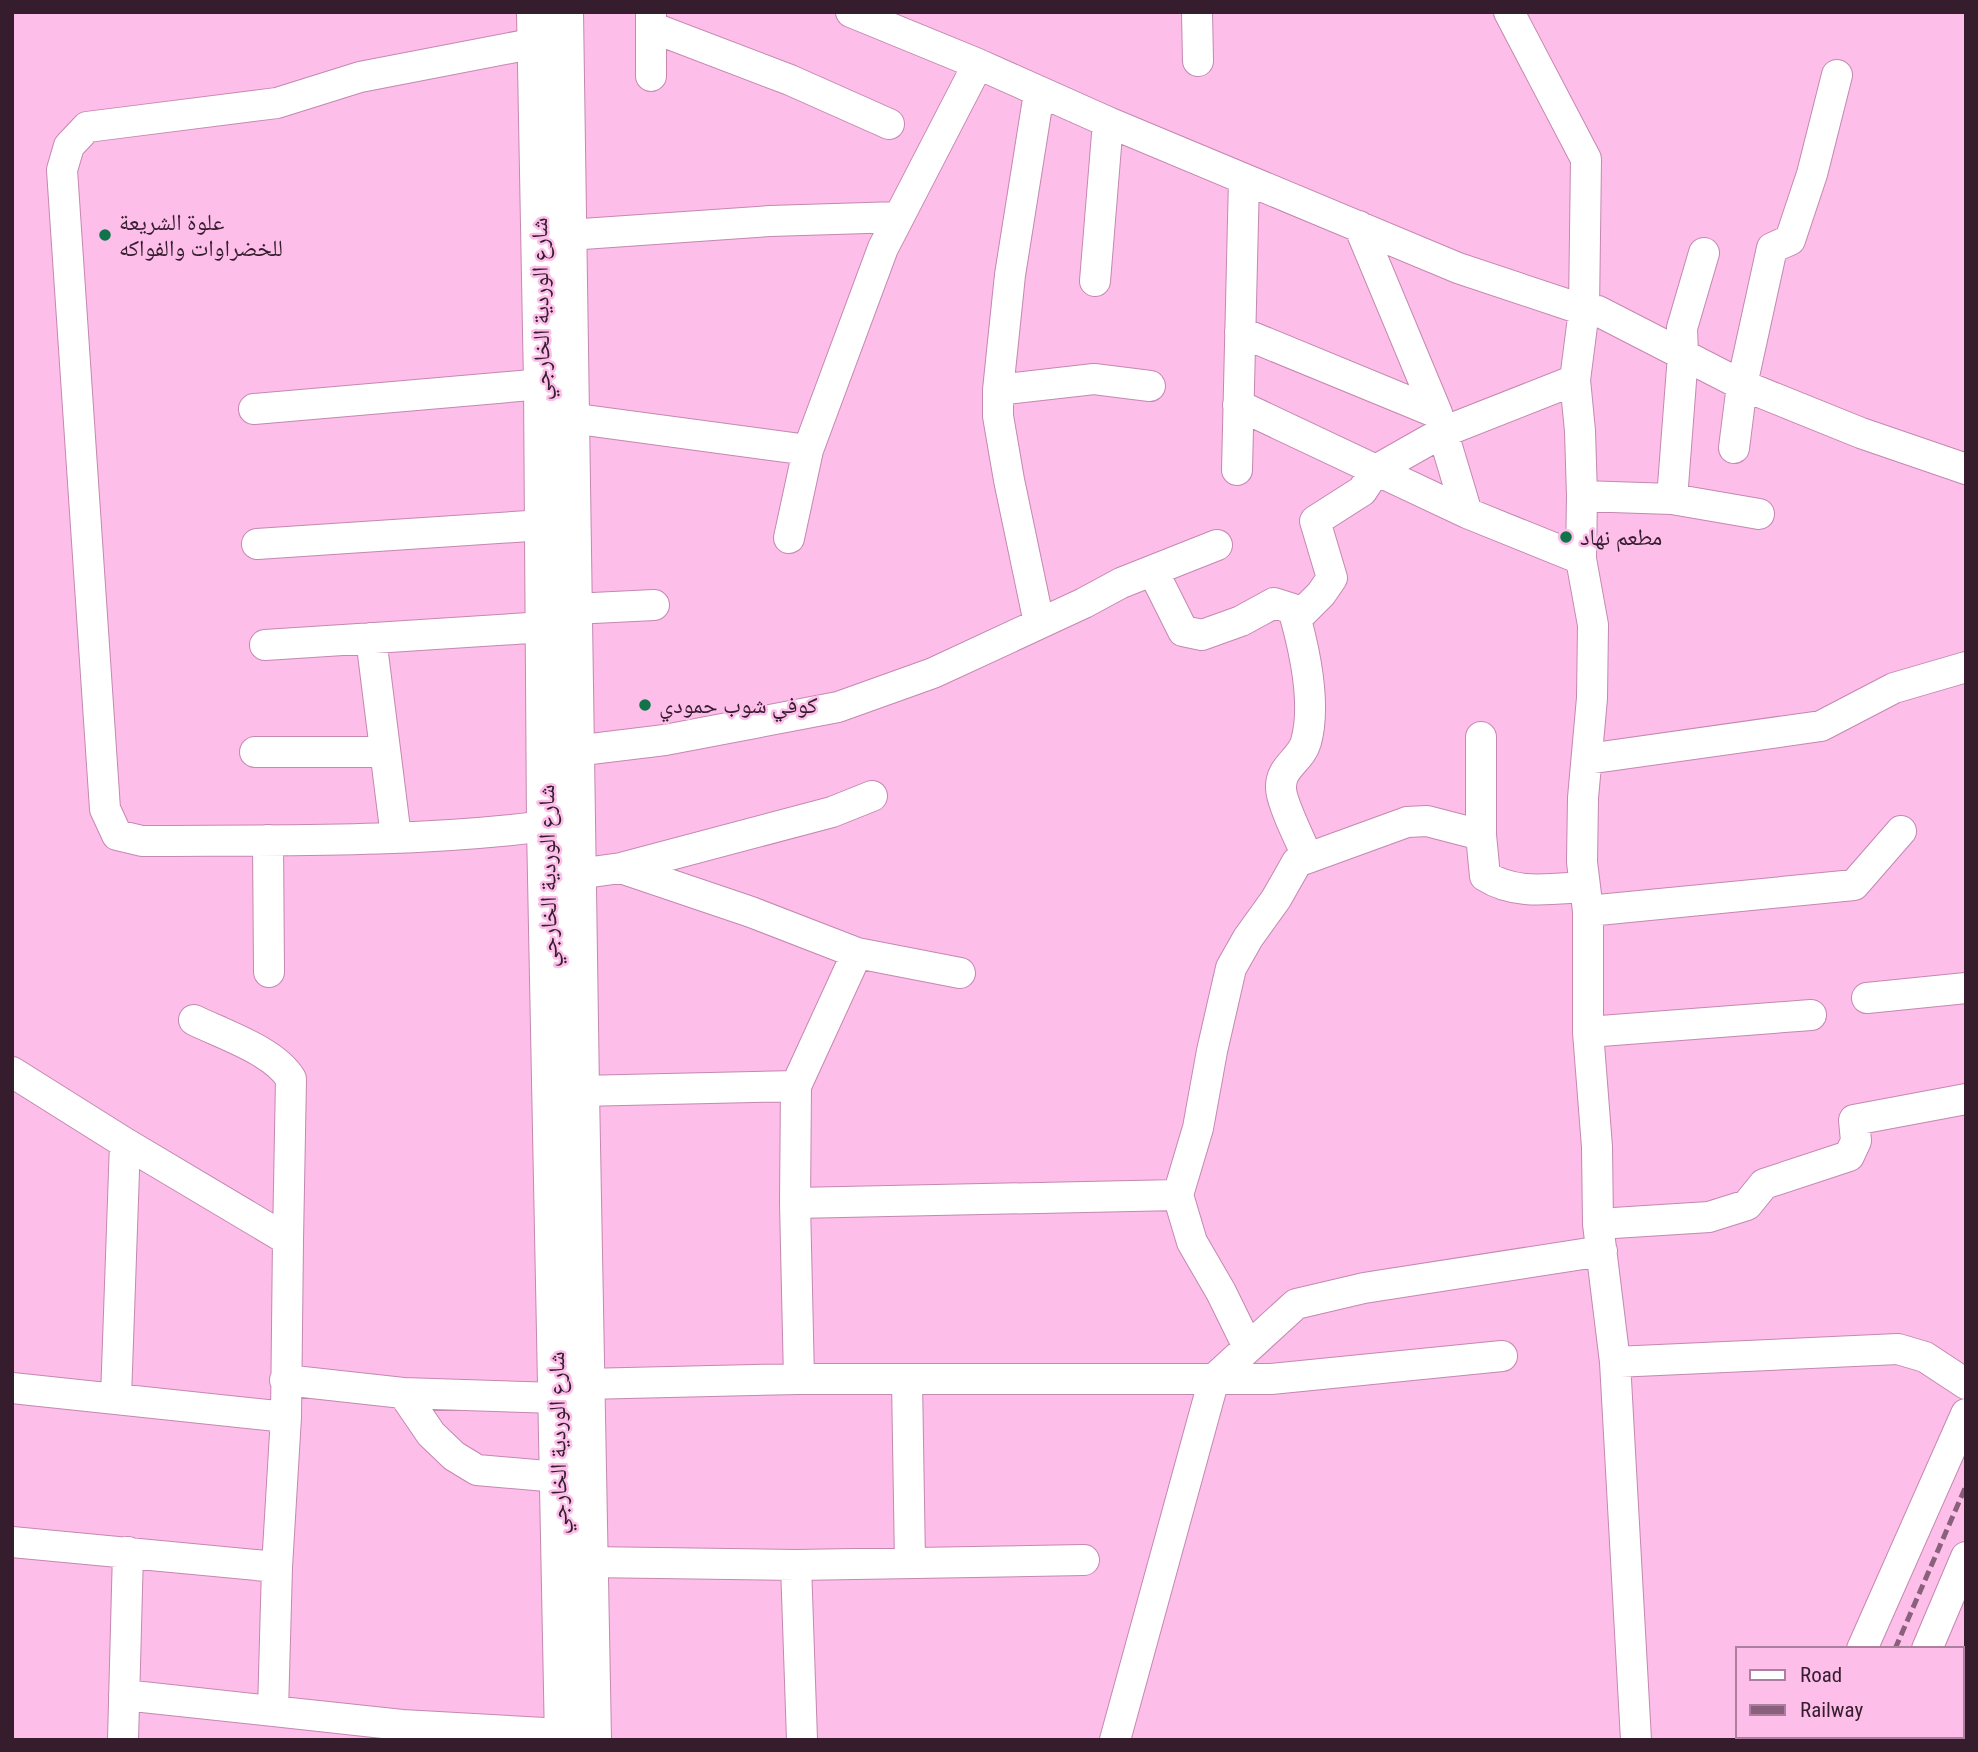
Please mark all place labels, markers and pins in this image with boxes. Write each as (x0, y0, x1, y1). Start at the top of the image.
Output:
place label: علوة الشريعة للخضراوات والفواكه (119, 209, 283, 262)
marker: علوة الشريعة للخضراوات والفواكه (97, 227, 113, 243)
place label: مطعم نهاد (1580, 524, 1662, 553)
marker: مطعم نهاد (1558, 529, 1574, 545)
place label: كوفي شوب حمودي (659, 692, 818, 723)
marker: كوفي شوب حمودي (637, 697, 653, 713)

